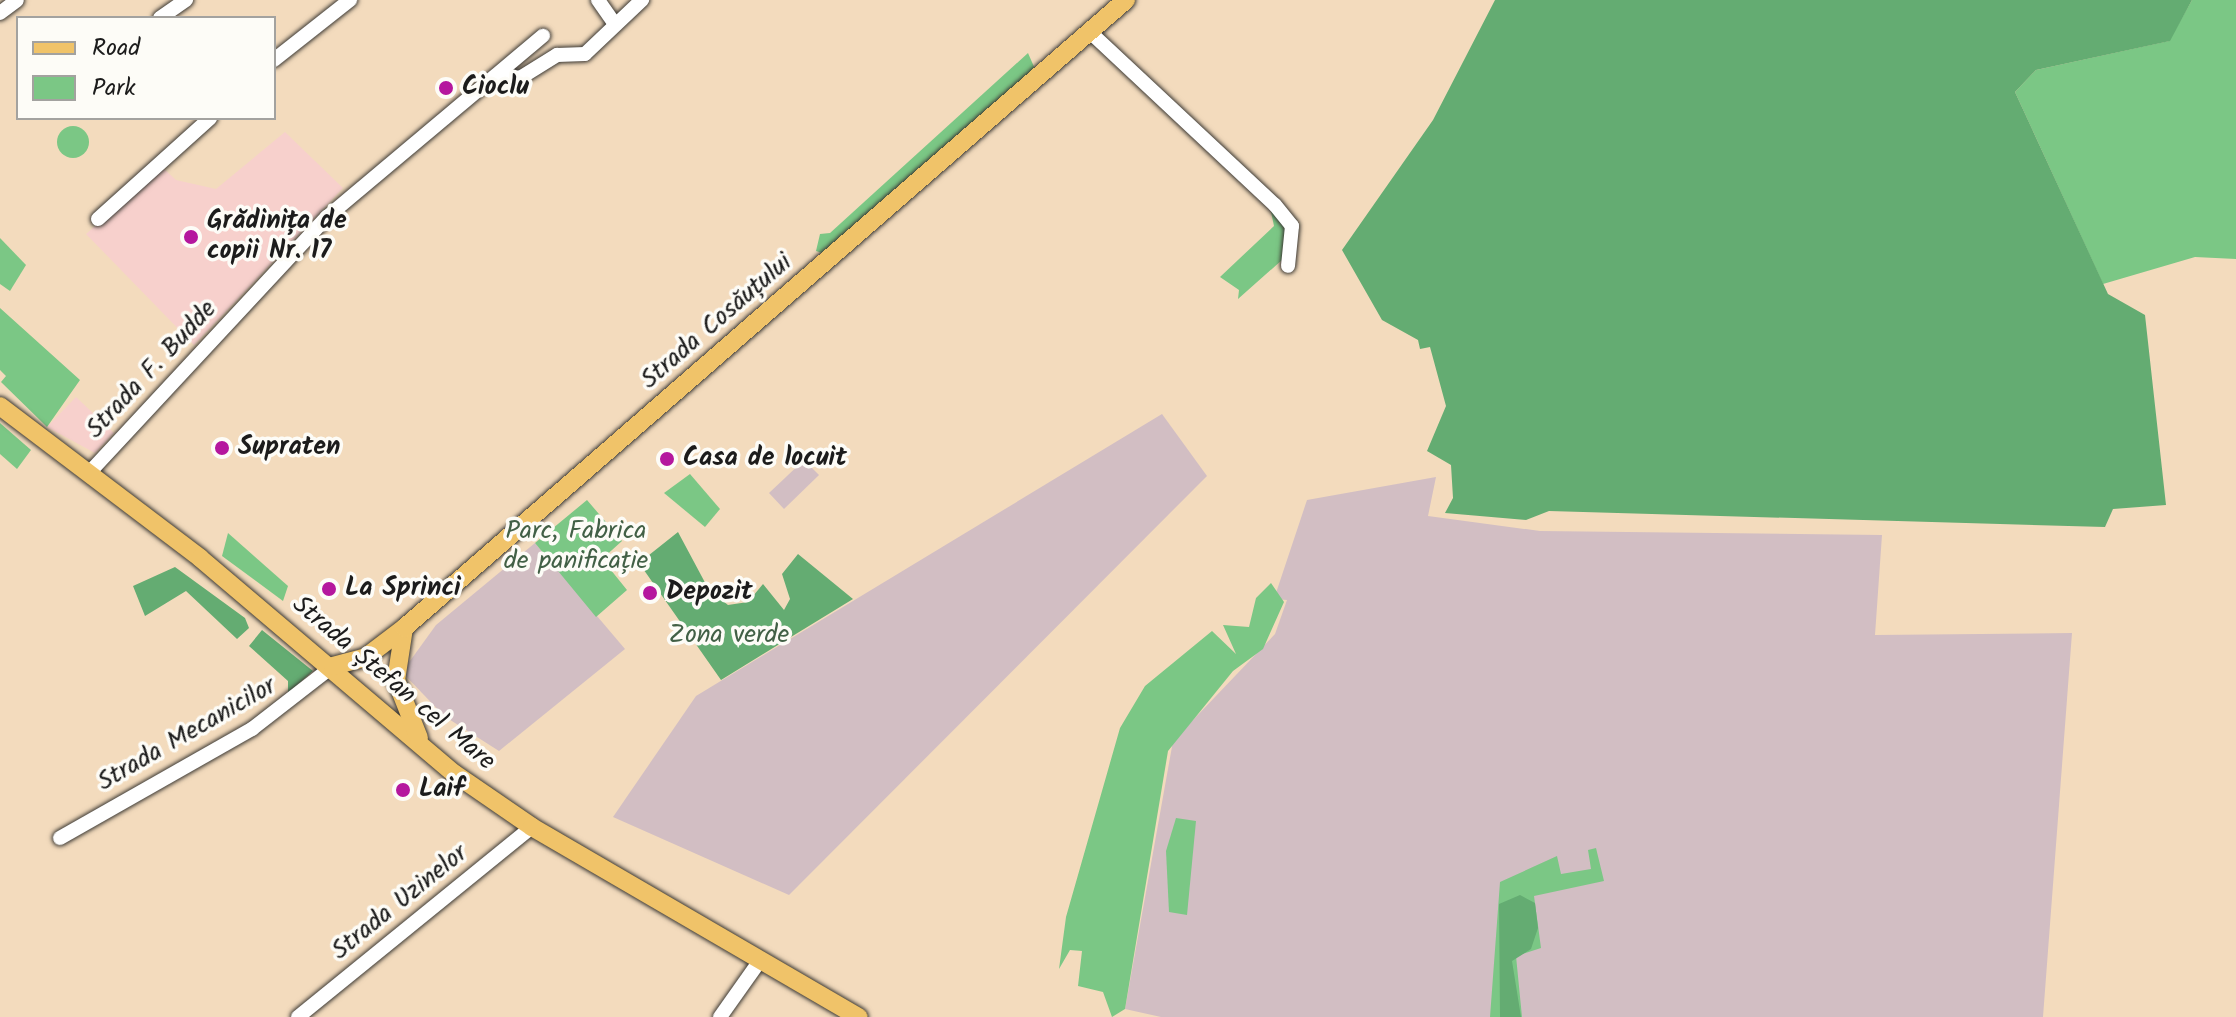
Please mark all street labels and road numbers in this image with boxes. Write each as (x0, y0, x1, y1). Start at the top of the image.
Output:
street label: Strada Cosăuțului (635, 248, 799, 396)
street label: Strada F. Budde (80, 295, 224, 445)
street label: Strada Ștefan cel Mare (285, 590, 501, 778)
street label: Strada Mecanicilor (92, 671, 282, 799)
street label: Strada Uzinelor (326, 839, 474, 967)

